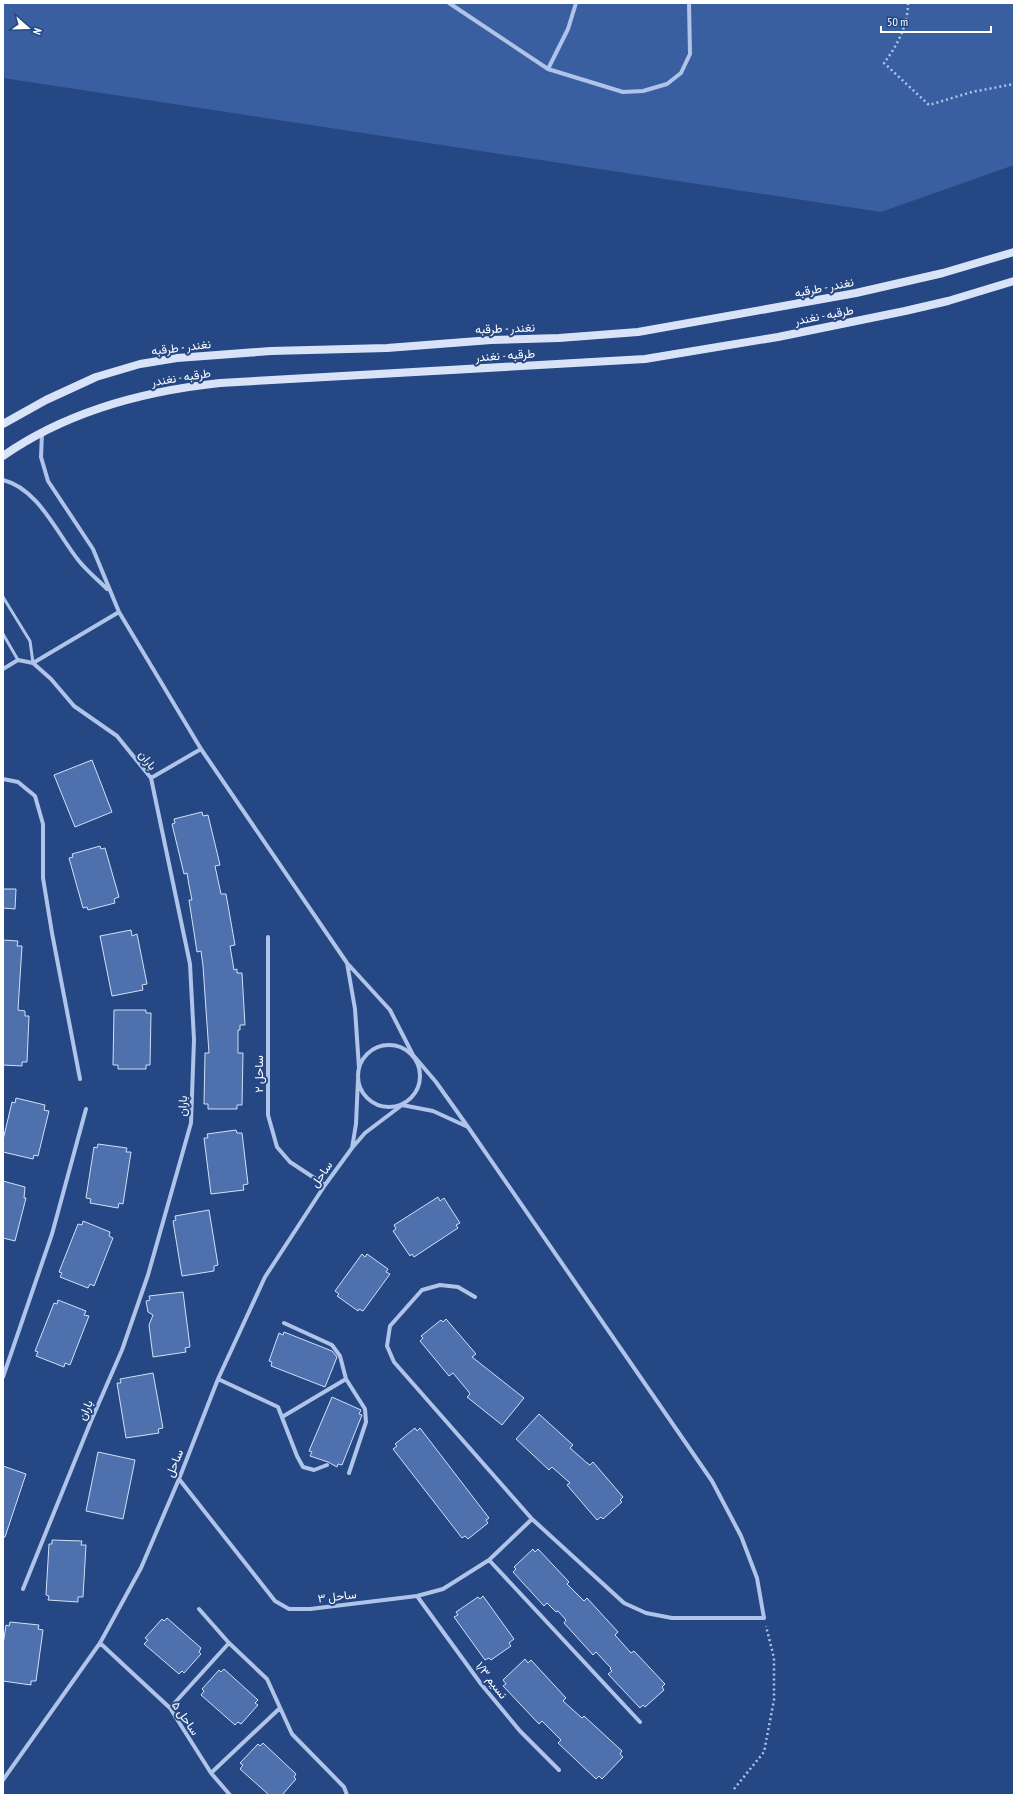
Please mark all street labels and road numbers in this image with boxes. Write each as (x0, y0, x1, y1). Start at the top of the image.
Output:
street label: نغندر - طرقبه (793, 274, 855, 301)
street label: طرقبه - نغندر (792, 302, 855, 329)
street label: نغندر - طرقبه (475, 319, 535, 338)
street label: نغندر - طرقبه (150, 336, 212, 359)
street label: طرقبه - نغندر (474, 345, 536, 366)
street label: طرقبه - نغندر (149, 365, 212, 390)
street label: باران (135, 747, 160, 773)
street label: ساحل ۲ (251, 1055, 267, 1093)
street label: باران (174, 1095, 191, 1117)
street label: ساحل (307, 1158, 336, 1191)
street label: باران (74, 1397, 97, 1423)
street label: ساحل (162, 1447, 187, 1479)
street label: ساحل ۳ (317, 1586, 357, 1607)
street label: نسیم ۱/۳ (472, 1658, 511, 1702)
street label: ساحل ۵ (168, 1698, 203, 1739)

